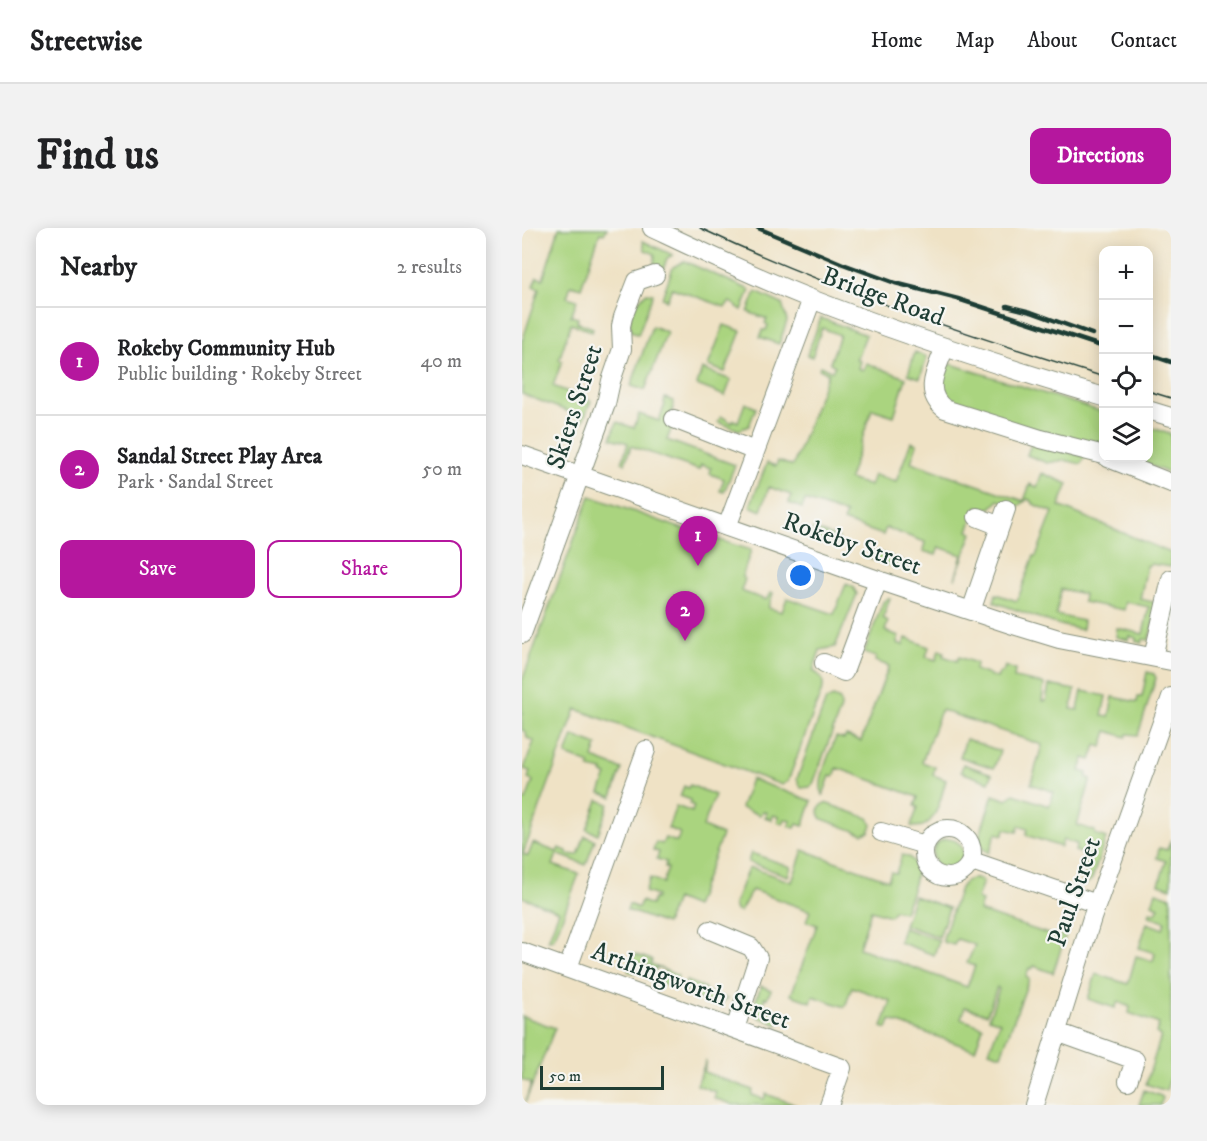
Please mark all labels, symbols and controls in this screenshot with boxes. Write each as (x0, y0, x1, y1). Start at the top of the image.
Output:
text: Streetwise (30, 24, 142, 59)
text: Home (871, 28, 923, 54)
text: Map (956, 28, 994, 54)
text: About (1027, 28, 1078, 54)
text: Contact (1111, 28, 1177, 54)
button: Directions (1030, 128, 1171, 184)
text: Find us (36, 130, 159, 182)
map controls (1099, 246, 1153, 462)
button: + (1099, 246, 1153, 300)
text: Nearby (60, 251, 137, 284)
text: 2 results (397, 255, 462, 280)
street label: Bridge Road (817, 260, 949, 334)
button: − (1099, 300, 1153, 354)
text: Rokeby Community Hub (117, 335, 335, 362)
street label: Skiers Street (539, 340, 611, 474)
text: 1 (76, 349, 83, 374)
text: 40 m (420, 349, 462, 374)
button: locate (1099, 354, 1153, 408)
text: Public building · Rokeby Street (117, 362, 362, 387)
button: layers (1099, 408, 1153, 462)
text: Sandal Street Play Area (117, 443, 322, 470)
text: 2 (75, 457, 84, 482)
text: 50 m (422, 457, 462, 482)
text: Park · Sandal Street (117, 470, 273, 495)
street label: Rokeby Street (778, 505, 926, 583)
pin: 1 (678, 516, 717, 566)
button: Save (60, 540, 255, 598)
button: Share (267, 540, 462, 598)
your location (786, 561, 815, 590)
pin: 2 (666, 592, 704, 641)
street label: Paul Street (1041, 833, 1109, 951)
street label: Arthingworth Street (587, 935, 795, 1037)
scale bar (540, 1063, 664, 1090)
text: 50 m (549, 1066, 581, 1086)

